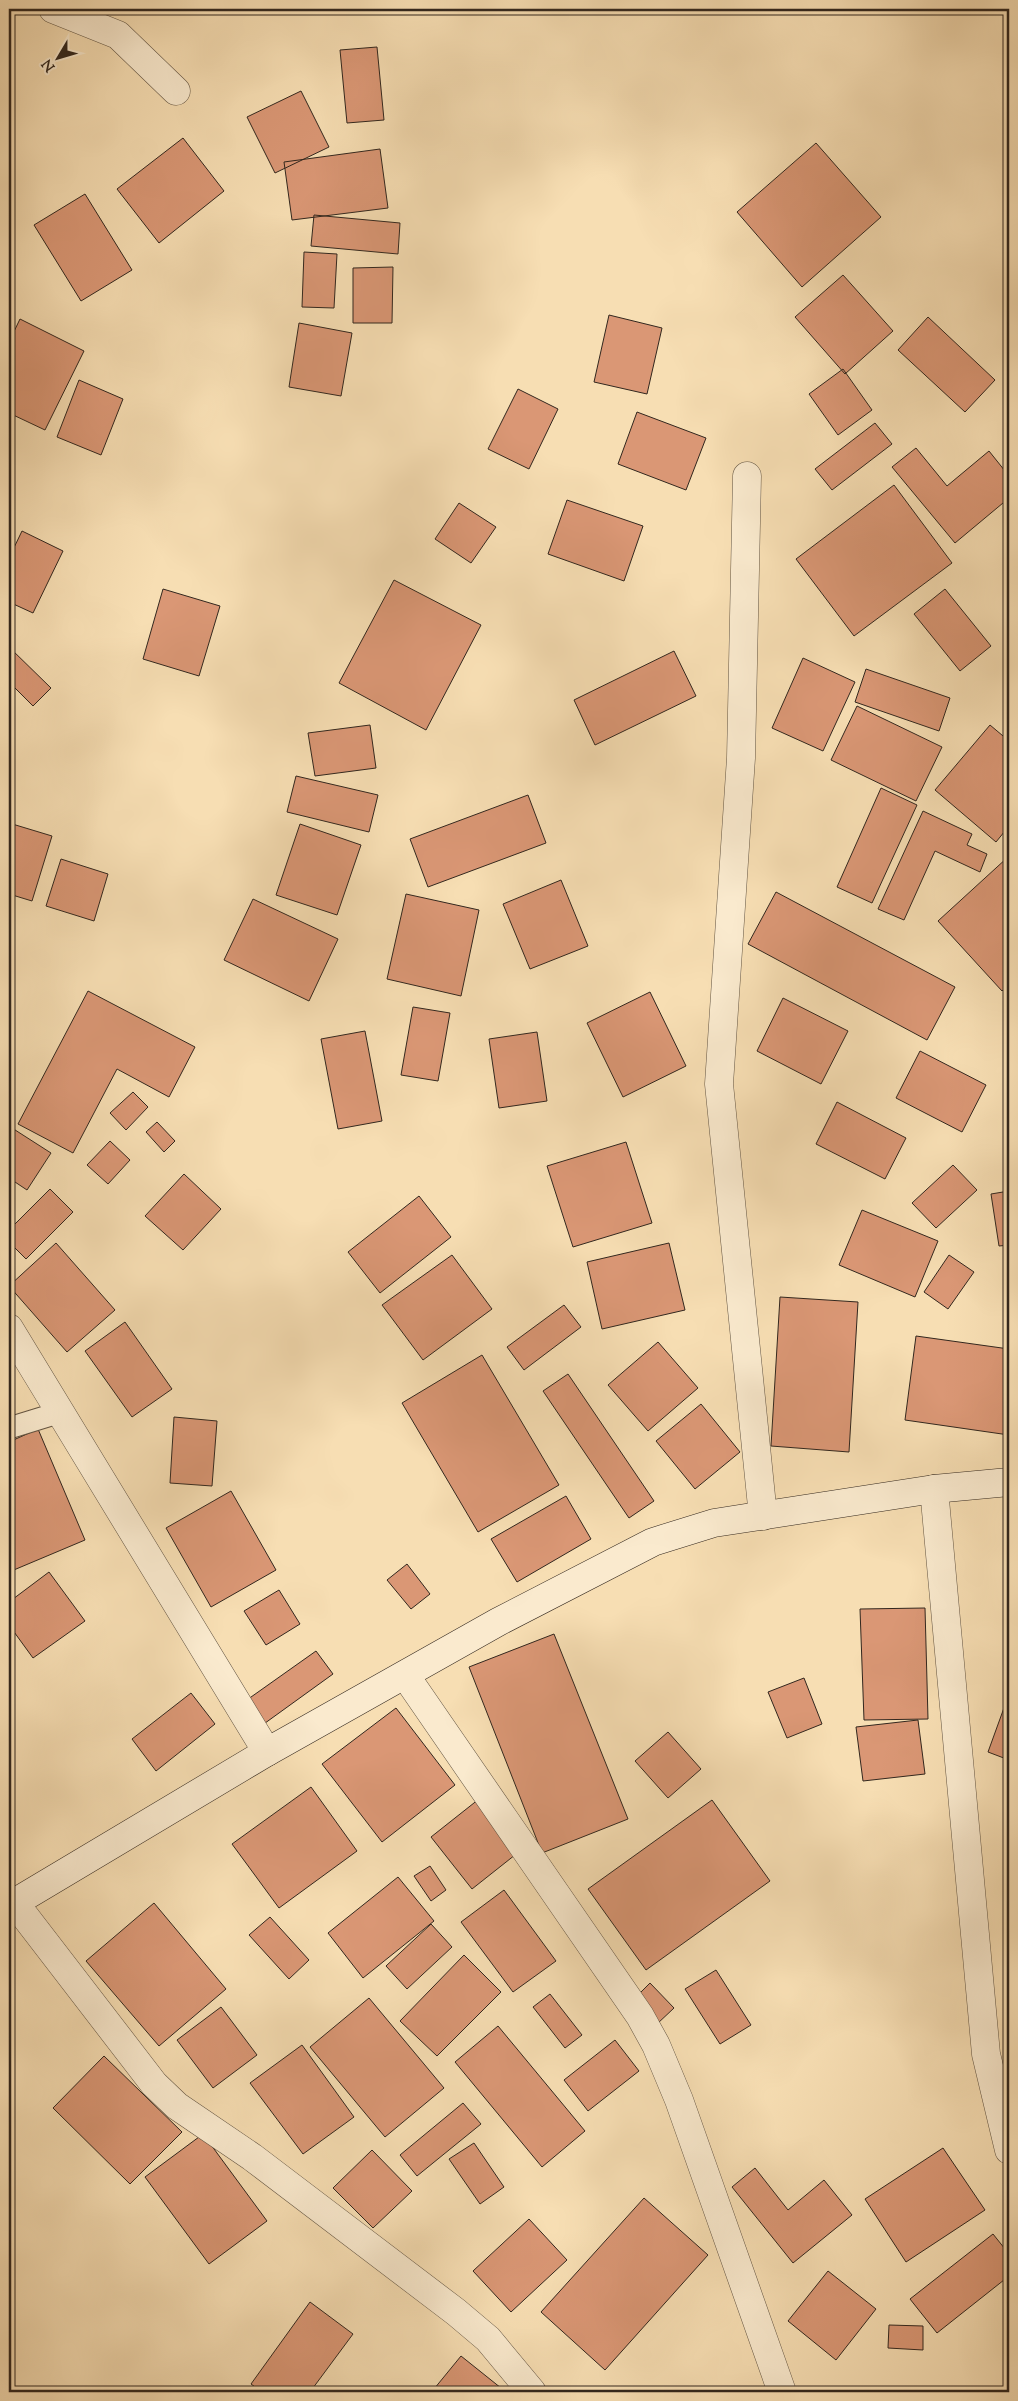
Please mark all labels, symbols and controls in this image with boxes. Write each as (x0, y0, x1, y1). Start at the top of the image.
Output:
north arrow (32, 32, 82, 82)
text: N (38, 54, 61, 75)

